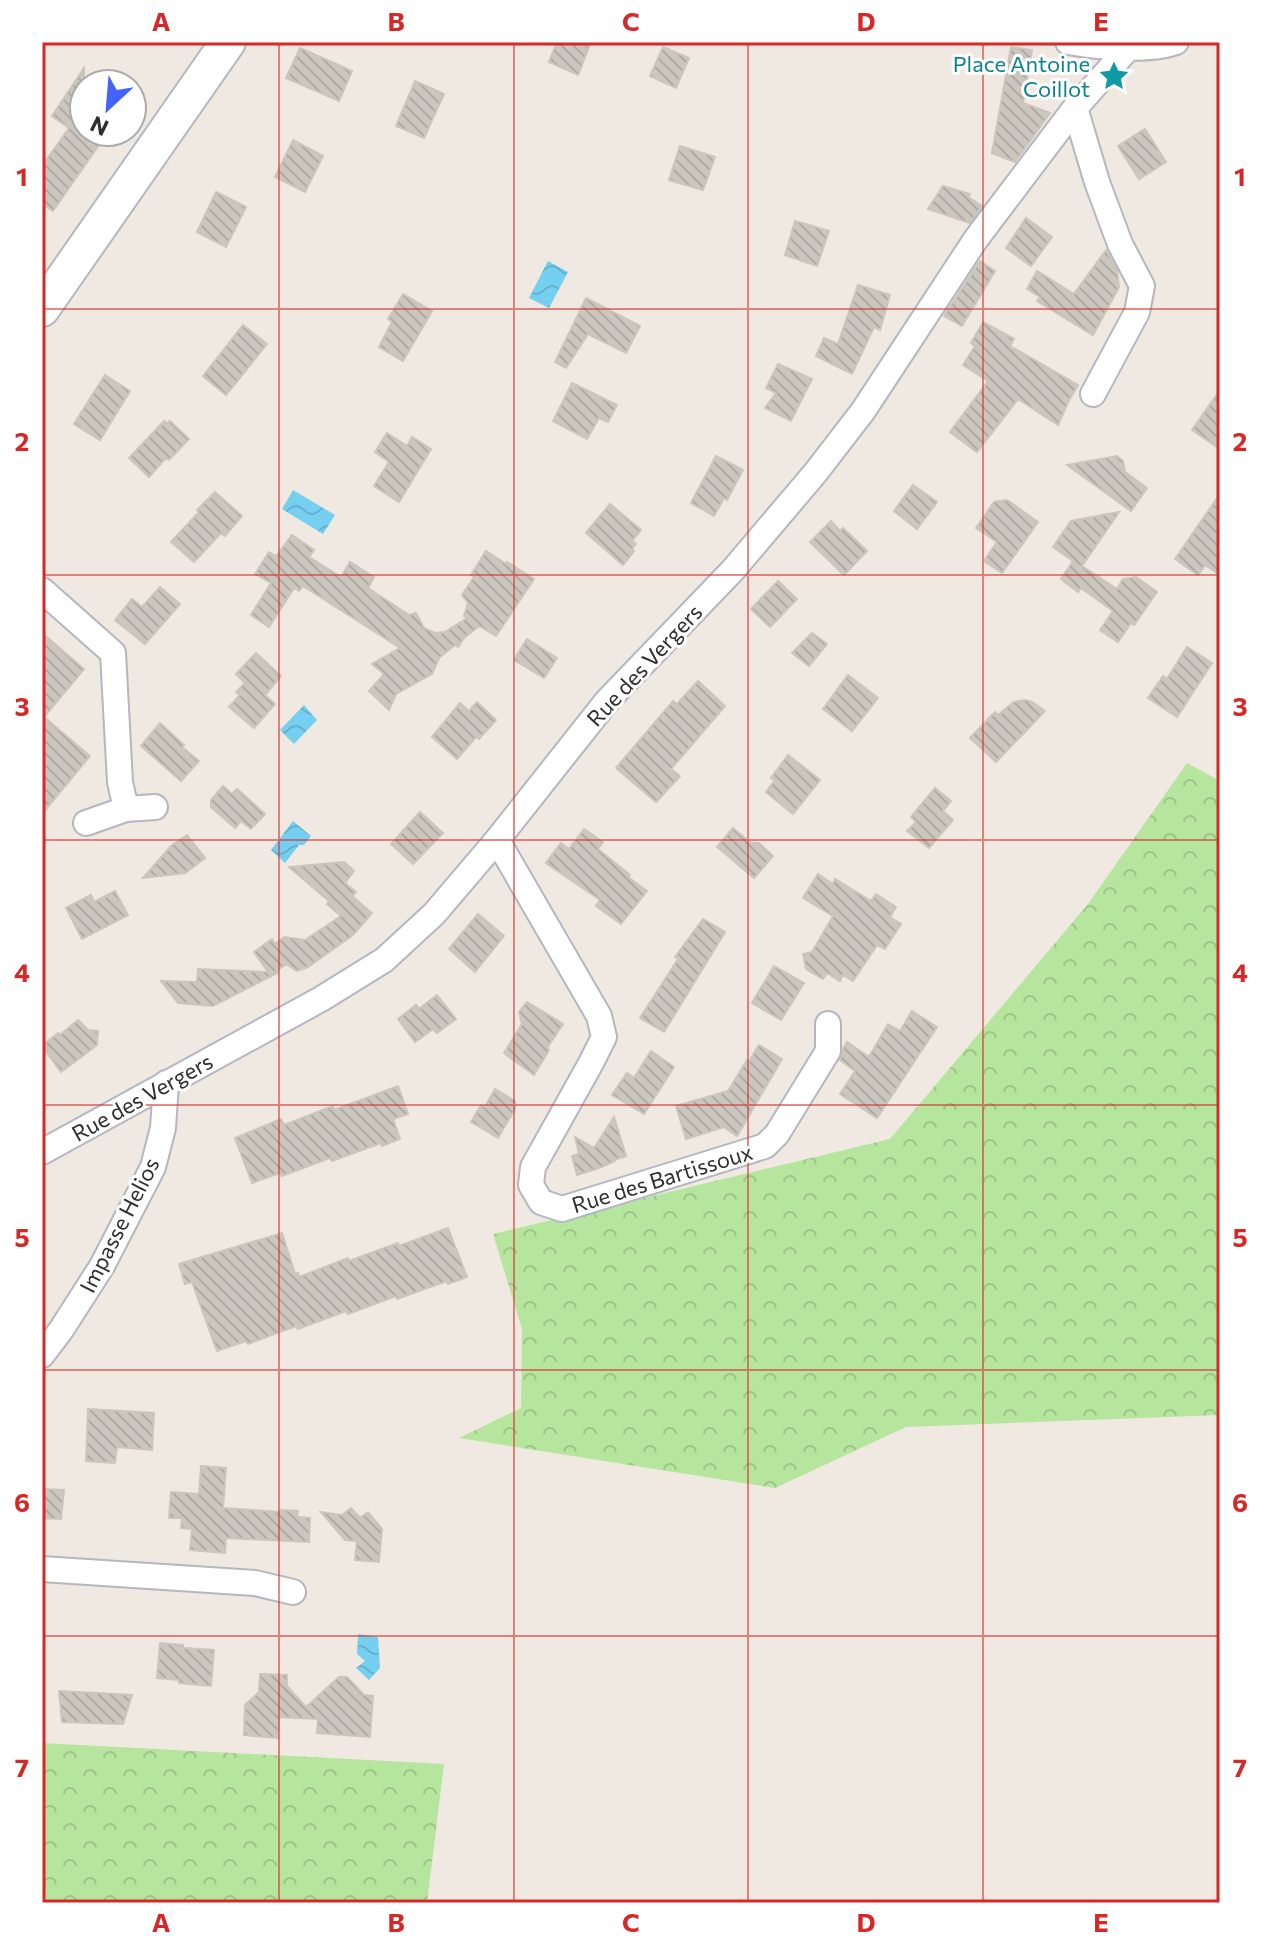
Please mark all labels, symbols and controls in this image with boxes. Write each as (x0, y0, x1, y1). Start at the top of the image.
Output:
text: A (152, 5, 171, 36)
text: B (387, 5, 405, 36)
text: C (622, 5, 640, 36)
text: D (856, 5, 876, 36)
text: E (1093, 5, 1109, 36)
place label: Place Antoine Coillot (953, 50, 1090, 102)
place icon: Place Antoine Coillot (1097, 59, 1131, 93)
north arrow (68, 68, 148, 148)
text: N (86, 111, 112, 142)
text: 1 (16, 160, 28, 191)
text: 1 (1234, 160, 1246, 191)
text: 2 (15, 425, 29, 456)
text: 2 (1233, 425, 1247, 456)
street label: Rue des Vergers (581, 598, 707, 732)
text: 3 (14, 690, 30, 721)
text: 3 (1232, 690, 1248, 721)
text: 4 (14, 956, 30, 987)
text: 4 (1232, 956, 1248, 987)
street label: Rue des Vergers (67, 1047, 217, 1147)
street label: Rue des Bartissoux (568, 1138, 756, 1218)
street label: Impasse Helios (73, 1153, 165, 1297)
text: 5 (14, 1221, 30, 1252)
text: 5 (1232, 1221, 1248, 1252)
text: 6 (14, 1486, 30, 1517)
text: 6 (1232, 1486, 1248, 1517)
text: 7 (15, 1751, 29, 1782)
text: 7 (1233, 1751, 1247, 1782)
text: A (152, 1906, 171, 1937)
text: B (387, 1906, 405, 1937)
text: C (622, 1906, 640, 1937)
text: D (856, 1906, 876, 1937)
text: E (1093, 1906, 1109, 1937)

